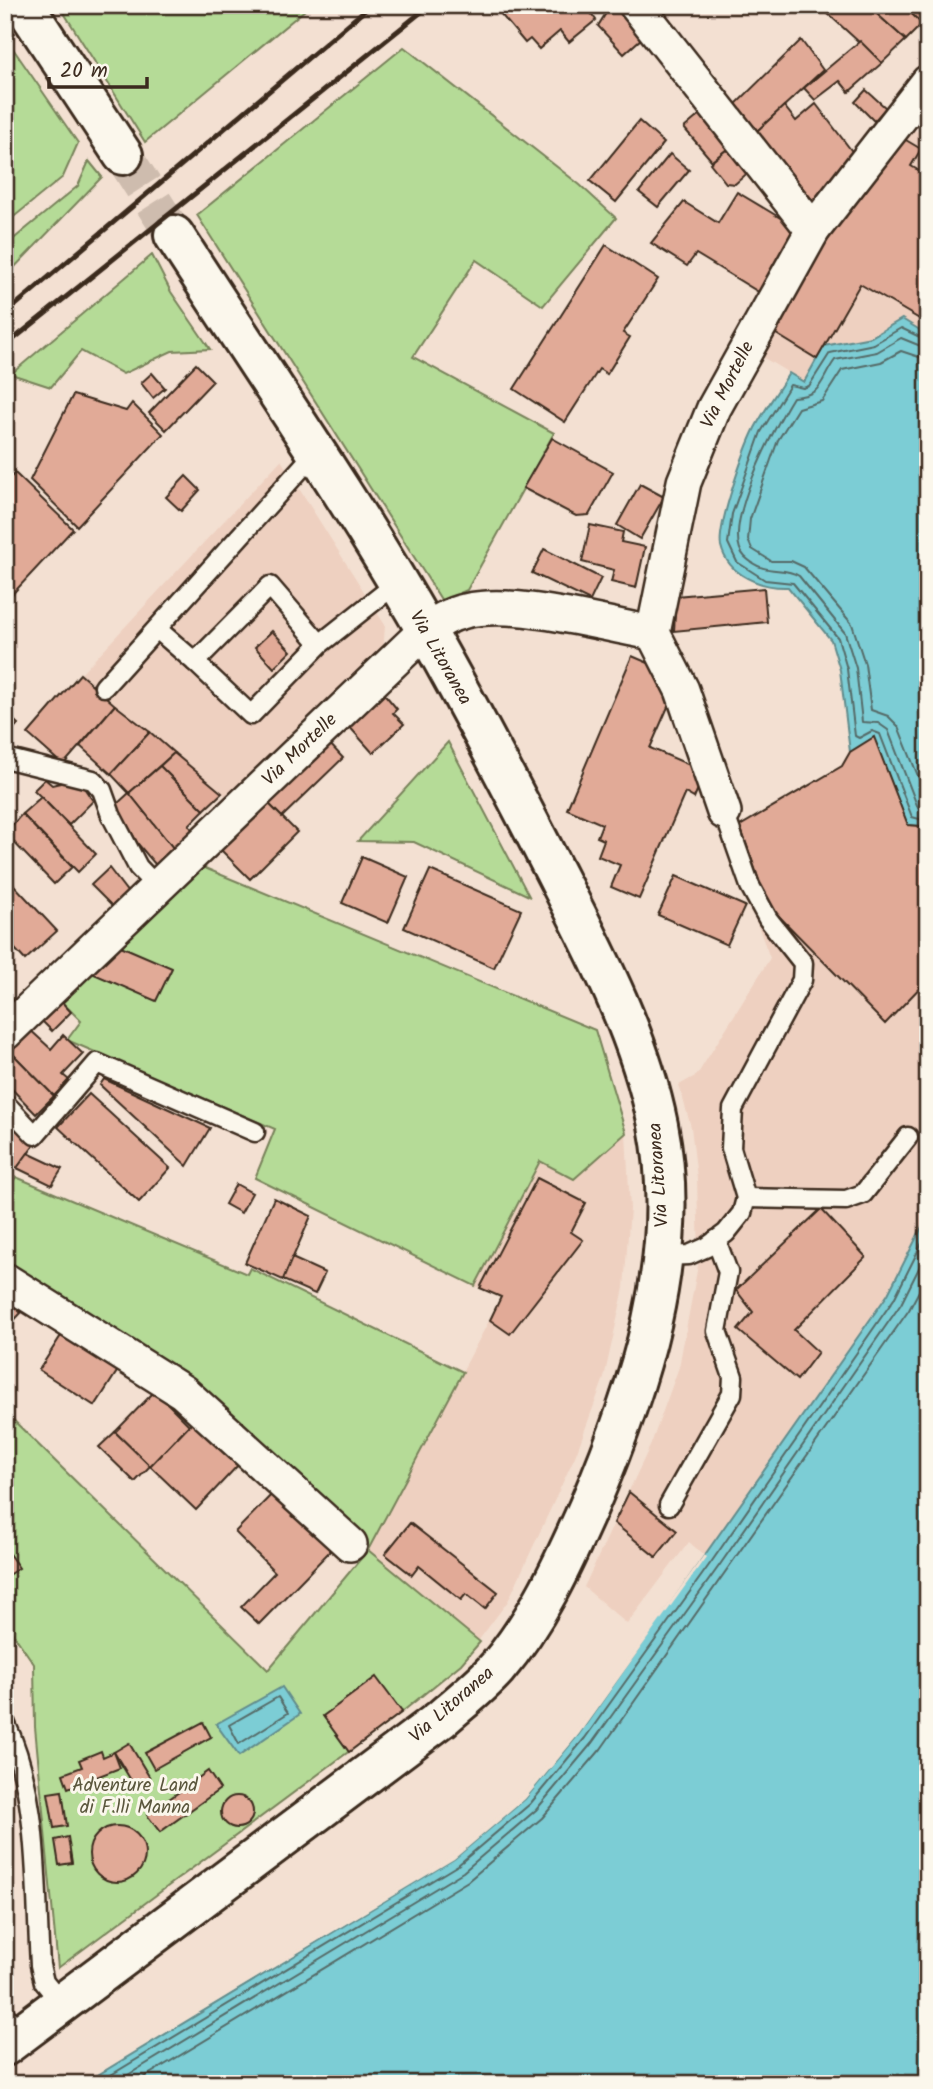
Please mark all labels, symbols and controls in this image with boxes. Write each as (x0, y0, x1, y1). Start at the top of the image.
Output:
scale bar (49, 46, 147, 90)
text: 20 m (60, 55, 108, 88)
street label: Via Mortelle (693, 336, 763, 434)
street label: Via Litoranea (401, 605, 479, 711)
street label: Via Mortelle (255, 706, 345, 794)
street label: Via Litoranea (640, 1122, 678, 1228)
street label: Via Litoranea (403, 1659, 501, 1751)
park label: Adventure Land di F.lli Manna (72, 1771, 198, 1823)

